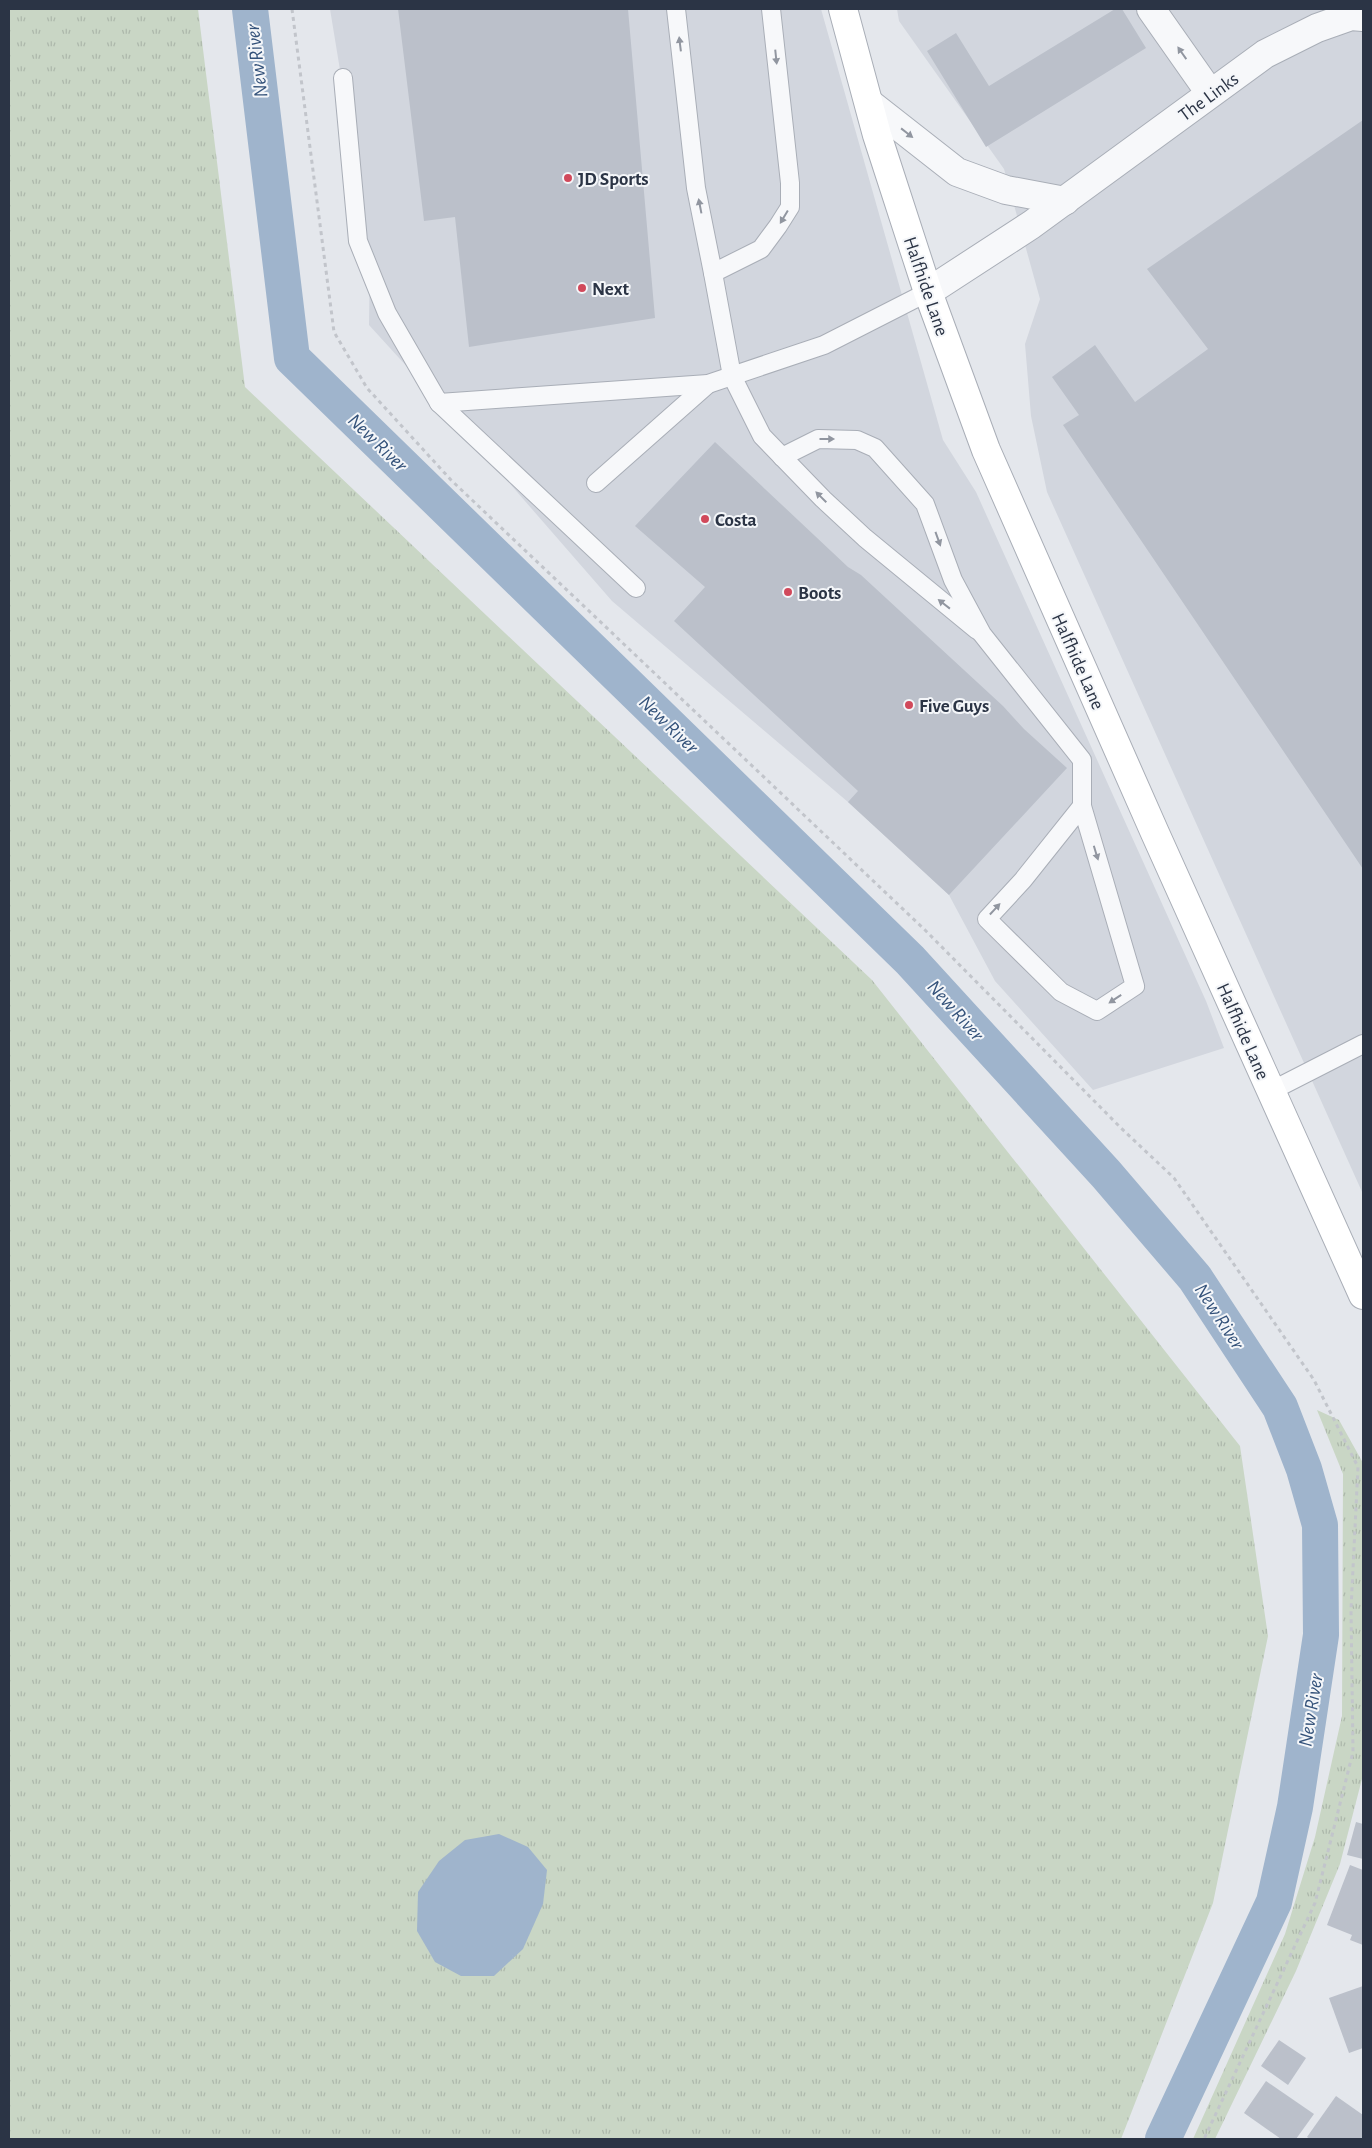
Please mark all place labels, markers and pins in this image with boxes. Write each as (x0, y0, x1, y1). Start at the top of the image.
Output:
place label: JD Sports (578, 170, 649, 189)
marker: JD Sports (562, 172, 574, 184)
place label: Next (592, 280, 630, 299)
marker: Next (576, 282, 588, 294)
place label: Costa (715, 511, 757, 530)
marker: Costa (699, 513, 711, 525)
place label: Boots (798, 584, 841, 603)
marker: Boots (782, 586, 794, 598)
place label: Five Guys (919, 697, 989, 716)
marker: Five Guys (903, 699, 915, 711)

